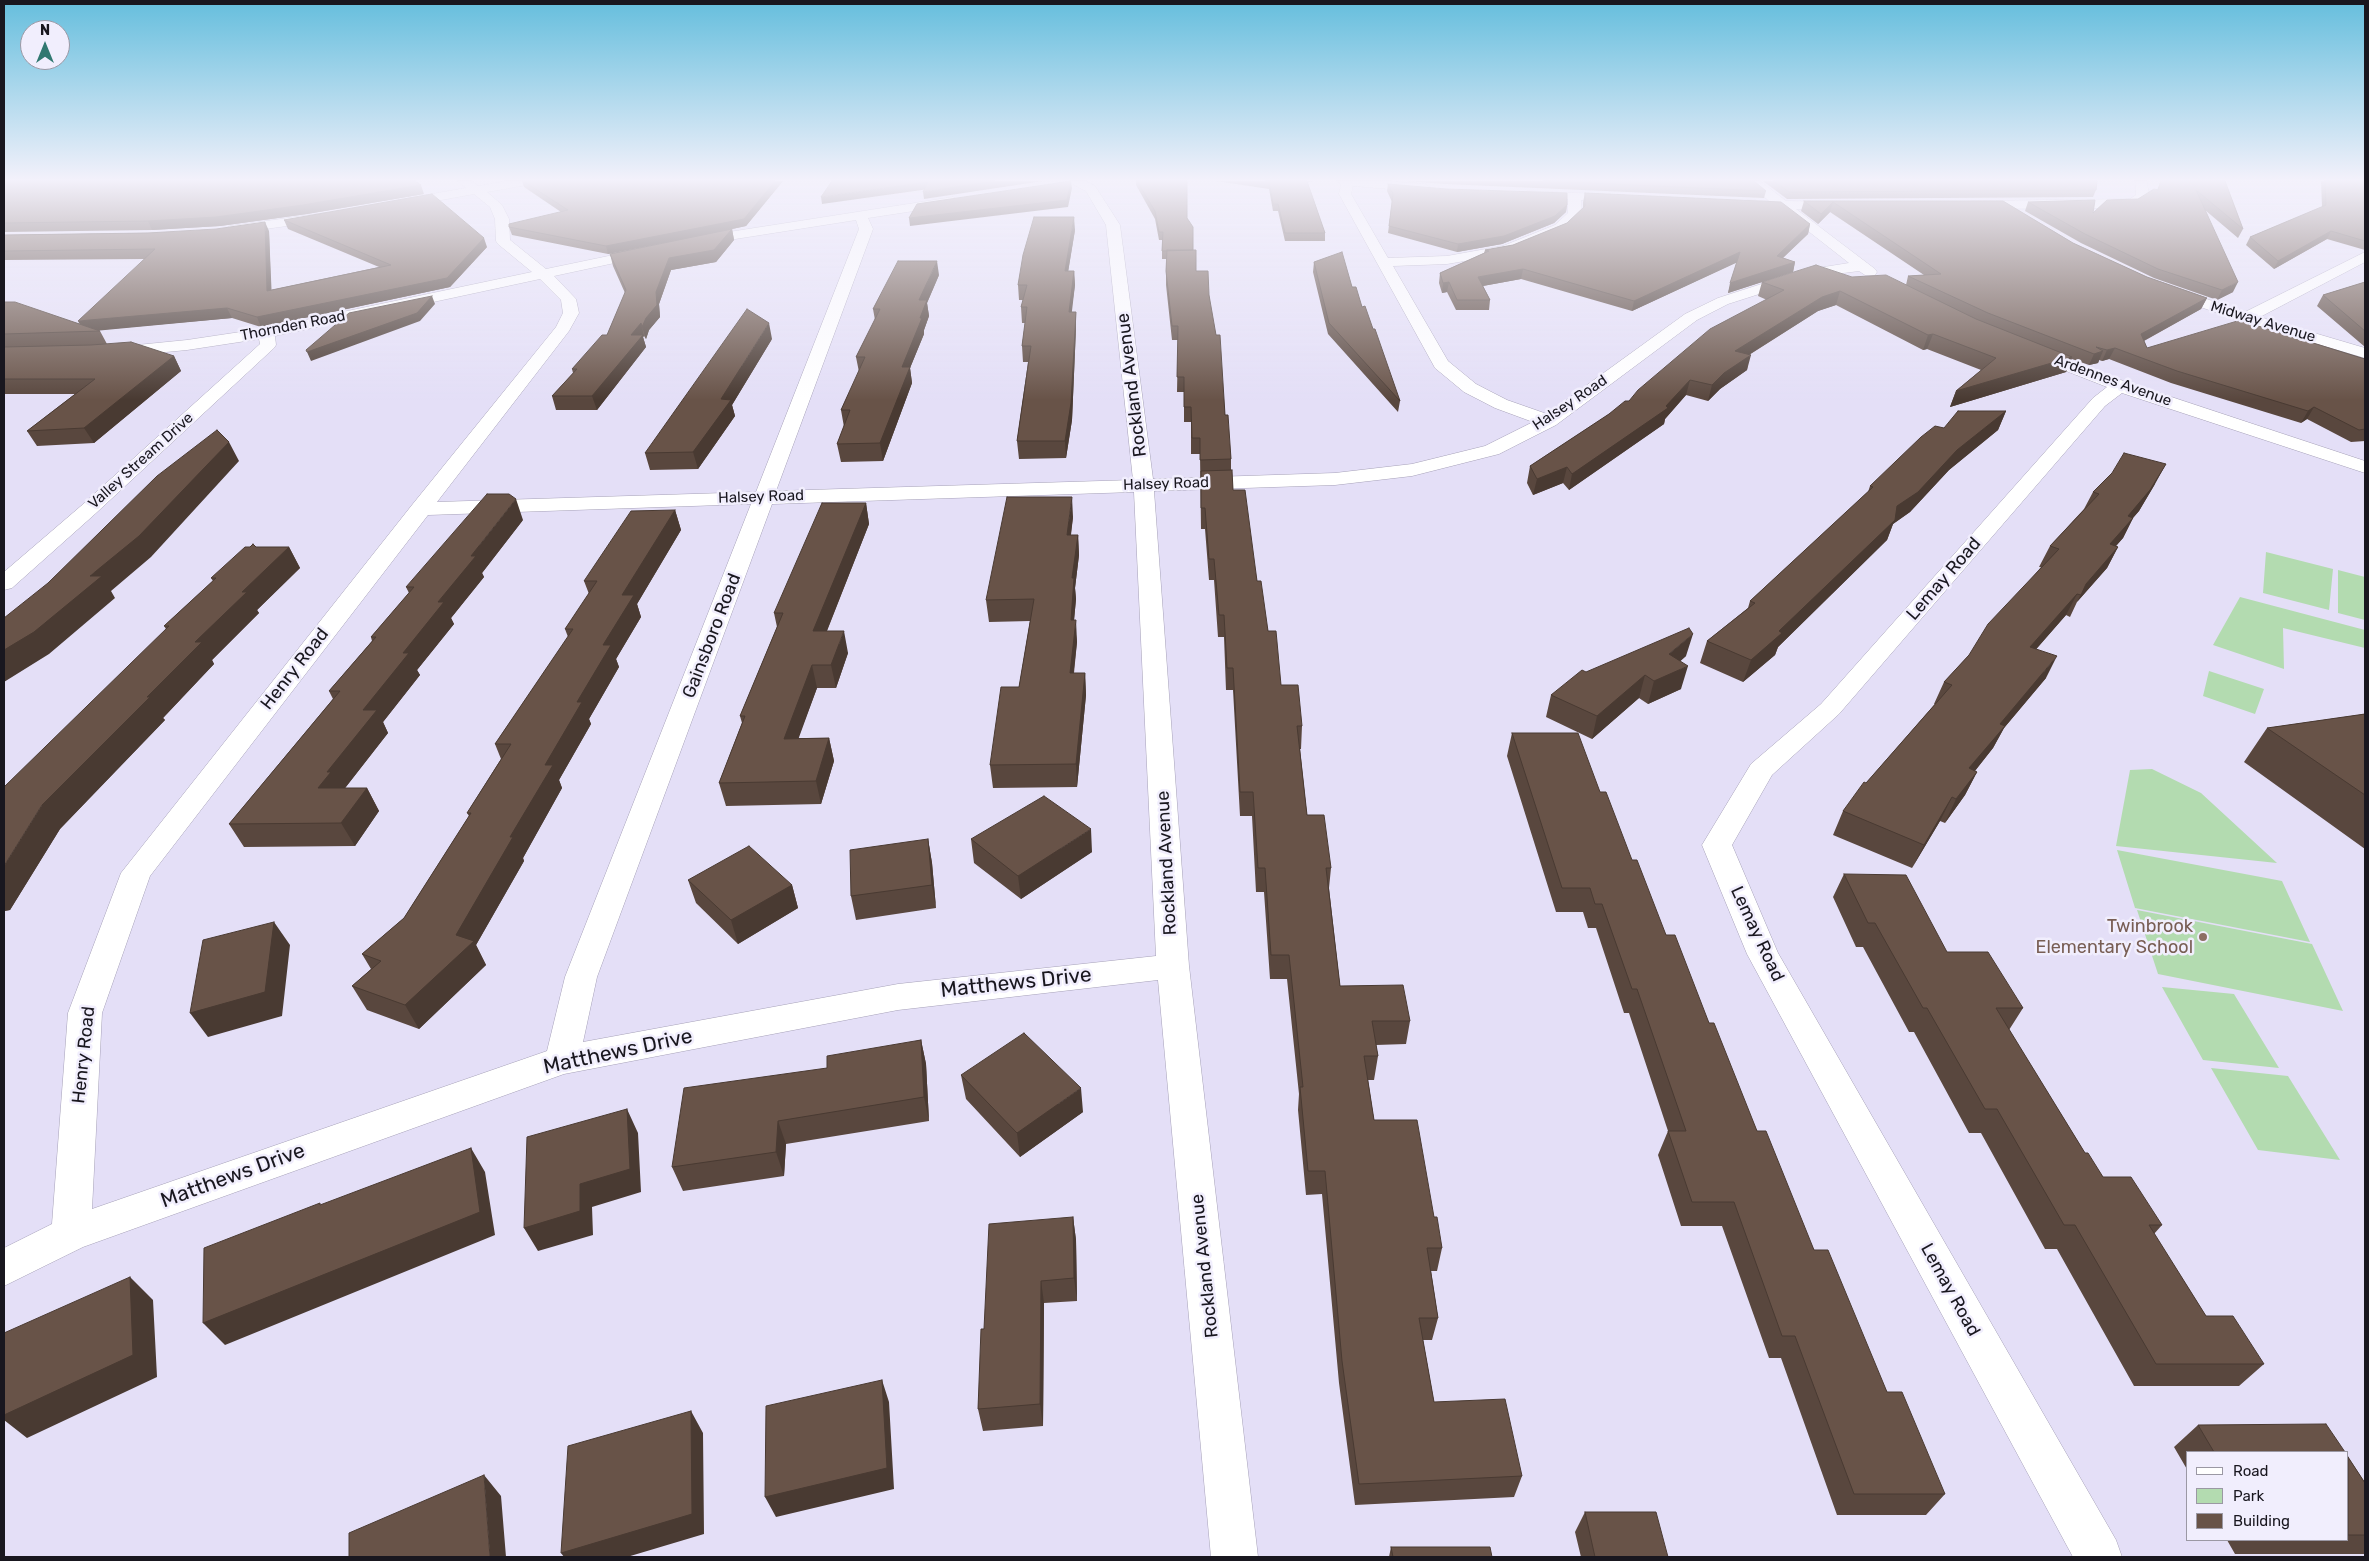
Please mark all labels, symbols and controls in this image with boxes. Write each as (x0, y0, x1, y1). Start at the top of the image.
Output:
north arrow (20, 20, 70, 70)
text: N (40, 22, 50, 39)
street label: Midway Avenue (2208, 297, 2318, 347)
street label: Thornden Road (239, 307, 347, 345)
street label: Rockland Avenue (1112, 312, 1152, 458)
street label: Ardennes Avenue (2052, 351, 2174, 411)
street label: Halsey Road (1529, 372, 1611, 434)
street label: Valley Stream Drive (85, 409, 197, 513)
street label: Halsey Road (1123, 474, 1209, 494)
street label: Halsey Road (718, 487, 804, 507)
street label: Lemay Road (1902, 533, 1986, 625)
street label: Gainsboro Road (678, 571, 746, 701)
street label: Henry Road (256, 624, 334, 714)
street label: Rockland Avenue (1152, 790, 1182, 936)
street label: Lemay Road (1725, 883, 1789, 985)
place label: Twinbrook Elementary School (2035, 916, 2193, 959)
marker: Twinbrook Elementary School (2197, 931, 2209, 943)
street label: Matthews Drive (939, 963, 1093, 1003)
street label: Henry Road (68, 1005, 100, 1105)
street label: Matthews Drive (541, 1024, 695, 1080)
street label: Matthews Drive (157, 1138, 309, 1214)
street label: Rockland Avenue (1187, 1193, 1223, 1339)
street label: Lemay Road (1916, 1240, 1984, 1340)
legend (2186, 1451, 2349, 1541)
text: Road (2233, 1462, 2269, 1480)
text: Park (2233, 1487, 2264, 1505)
text: Building (2233, 1512, 2290, 1530)

